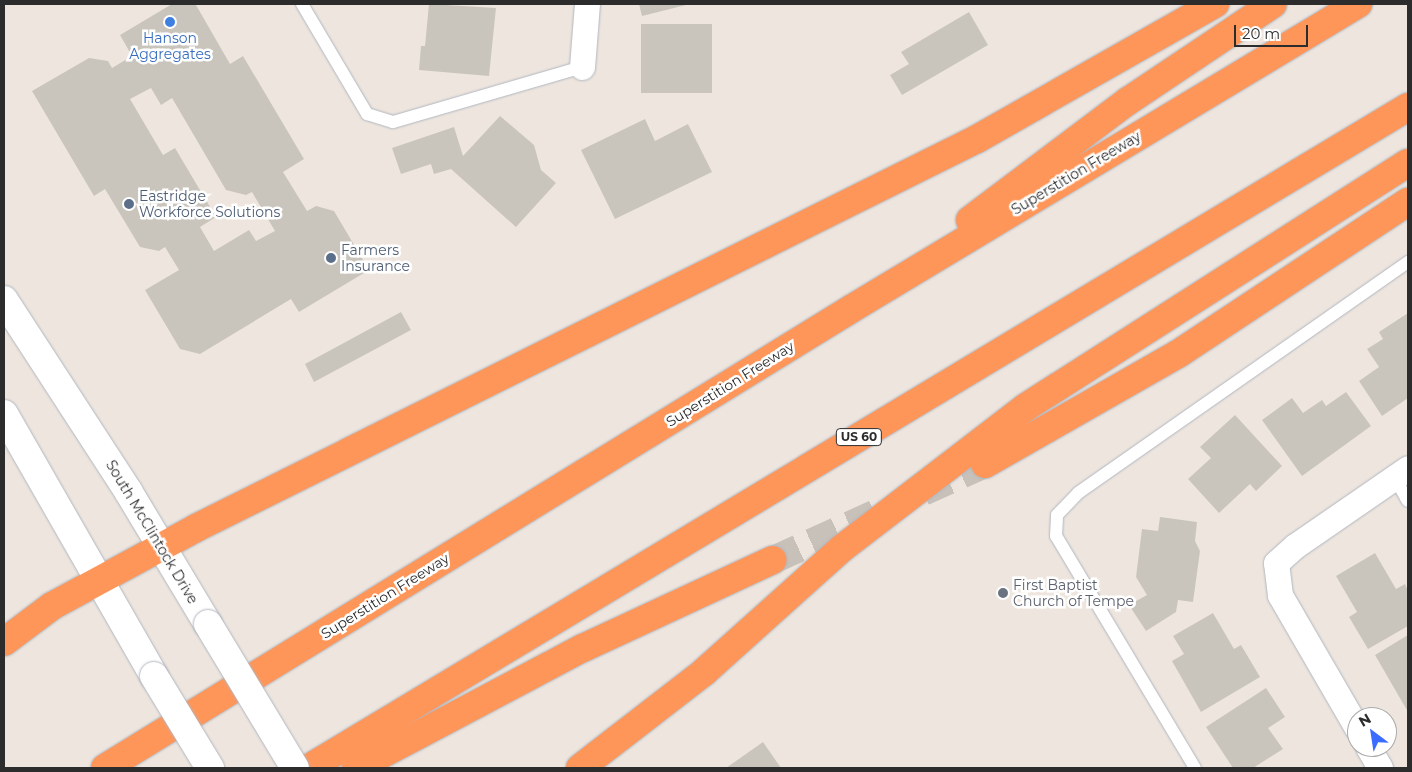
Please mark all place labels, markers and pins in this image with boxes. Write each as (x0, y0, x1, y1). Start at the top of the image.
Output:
marker: Hanson Aggregates (164, 16, 176, 28)
place label: Hanson Aggregates (129, 30, 211, 62)
place label: Eastridge Workforce Solutions (139, 188, 280, 220)
marker: Eastridge Workforce Solutions (123, 198, 135, 210)
place label: Farmers Insurance (341, 242, 410, 274)
marker: Farmers Insurance (325, 252, 337, 264)
place label: First Baptist Church of Tempe (1013, 577, 1134, 610)
marker: First Baptist Church of Tempe (997, 587, 1009, 599)

